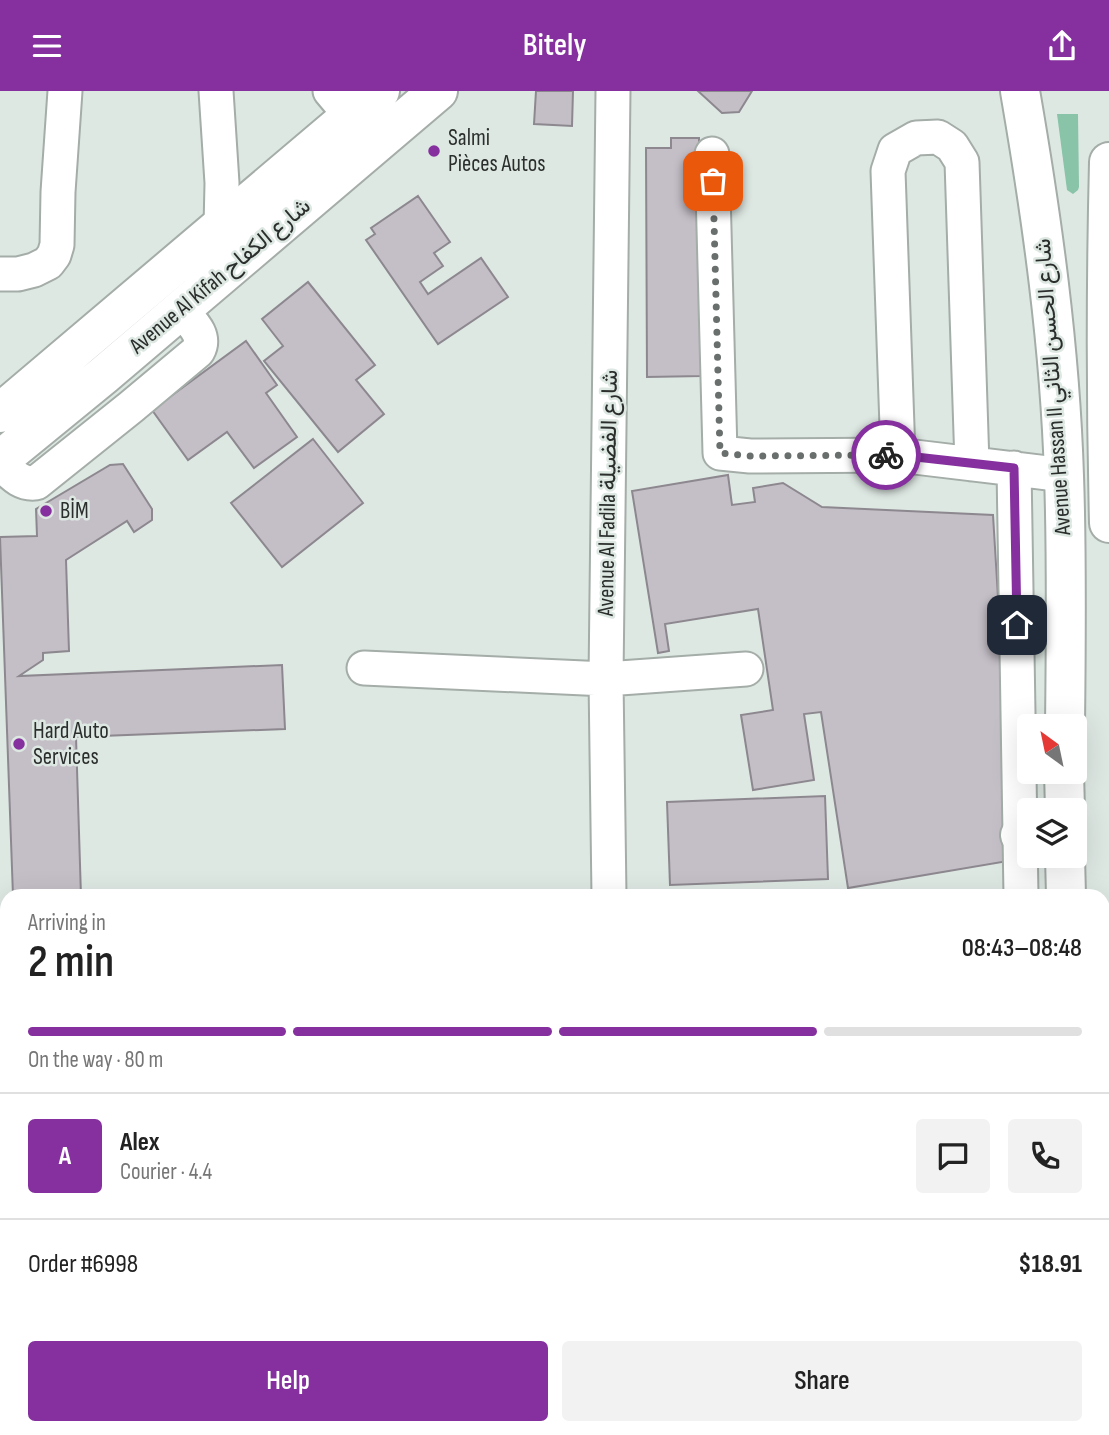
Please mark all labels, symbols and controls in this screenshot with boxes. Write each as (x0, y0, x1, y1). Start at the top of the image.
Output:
text: Bitely (523, 26, 586, 65)
icon: menu (28, 27, 66, 65)
icon: share (1043, 27, 1081, 65)
place label: Salmi Pièces Autos (448, 124, 546, 178)
marker: Salmi Pièces Autos (426, 143, 442, 159)
pin (683, 151, 743, 211)
icon: bag (694, 162, 732, 200)
street label: Avenue Al Kifah شارع الكفاح (123, 192, 317, 361)
street label: Avenue Hassan II شارع الحسن الثاني (1029, 237, 1081, 537)
street label: Avenue Al Fadila شارع الفضيلة (592, 370, 625, 617)
courier (851, 420, 921, 490)
icon: bike (867, 436, 905, 474)
place label: BİM (60, 497, 89, 525)
marker: BİM (38, 503, 54, 519)
pin (987, 595, 1047, 655)
icon: home (998, 606, 1036, 644)
north arrow (1017, 714, 1087, 784)
map controls (1017, 714, 1087, 868)
place label: Hard Auto Services (33, 717, 109, 771)
marker: Hard Auto Services (11, 736, 27, 752)
button: layers (1017, 798, 1087, 868)
text: Arriving in (28, 909, 106, 937)
text: 08:43–08:48 (962, 933, 1082, 964)
text: 2 min (28, 935, 114, 990)
text: On the way · 80 m (28, 1046, 163, 1074)
button: chat (916, 1119, 990, 1193)
button: phone (1008, 1119, 1082, 1193)
text: Alex (120, 1127, 160, 1158)
text: A (59, 1141, 71, 1172)
text: Courier · 4.4 (120, 1158, 212, 1186)
text: Order #6998 (28, 1249, 138, 1280)
text: $18.91 (1018, 1249, 1082, 1280)
button: Help (28, 1341, 548, 1421)
button: Share (562, 1341, 1082, 1421)

